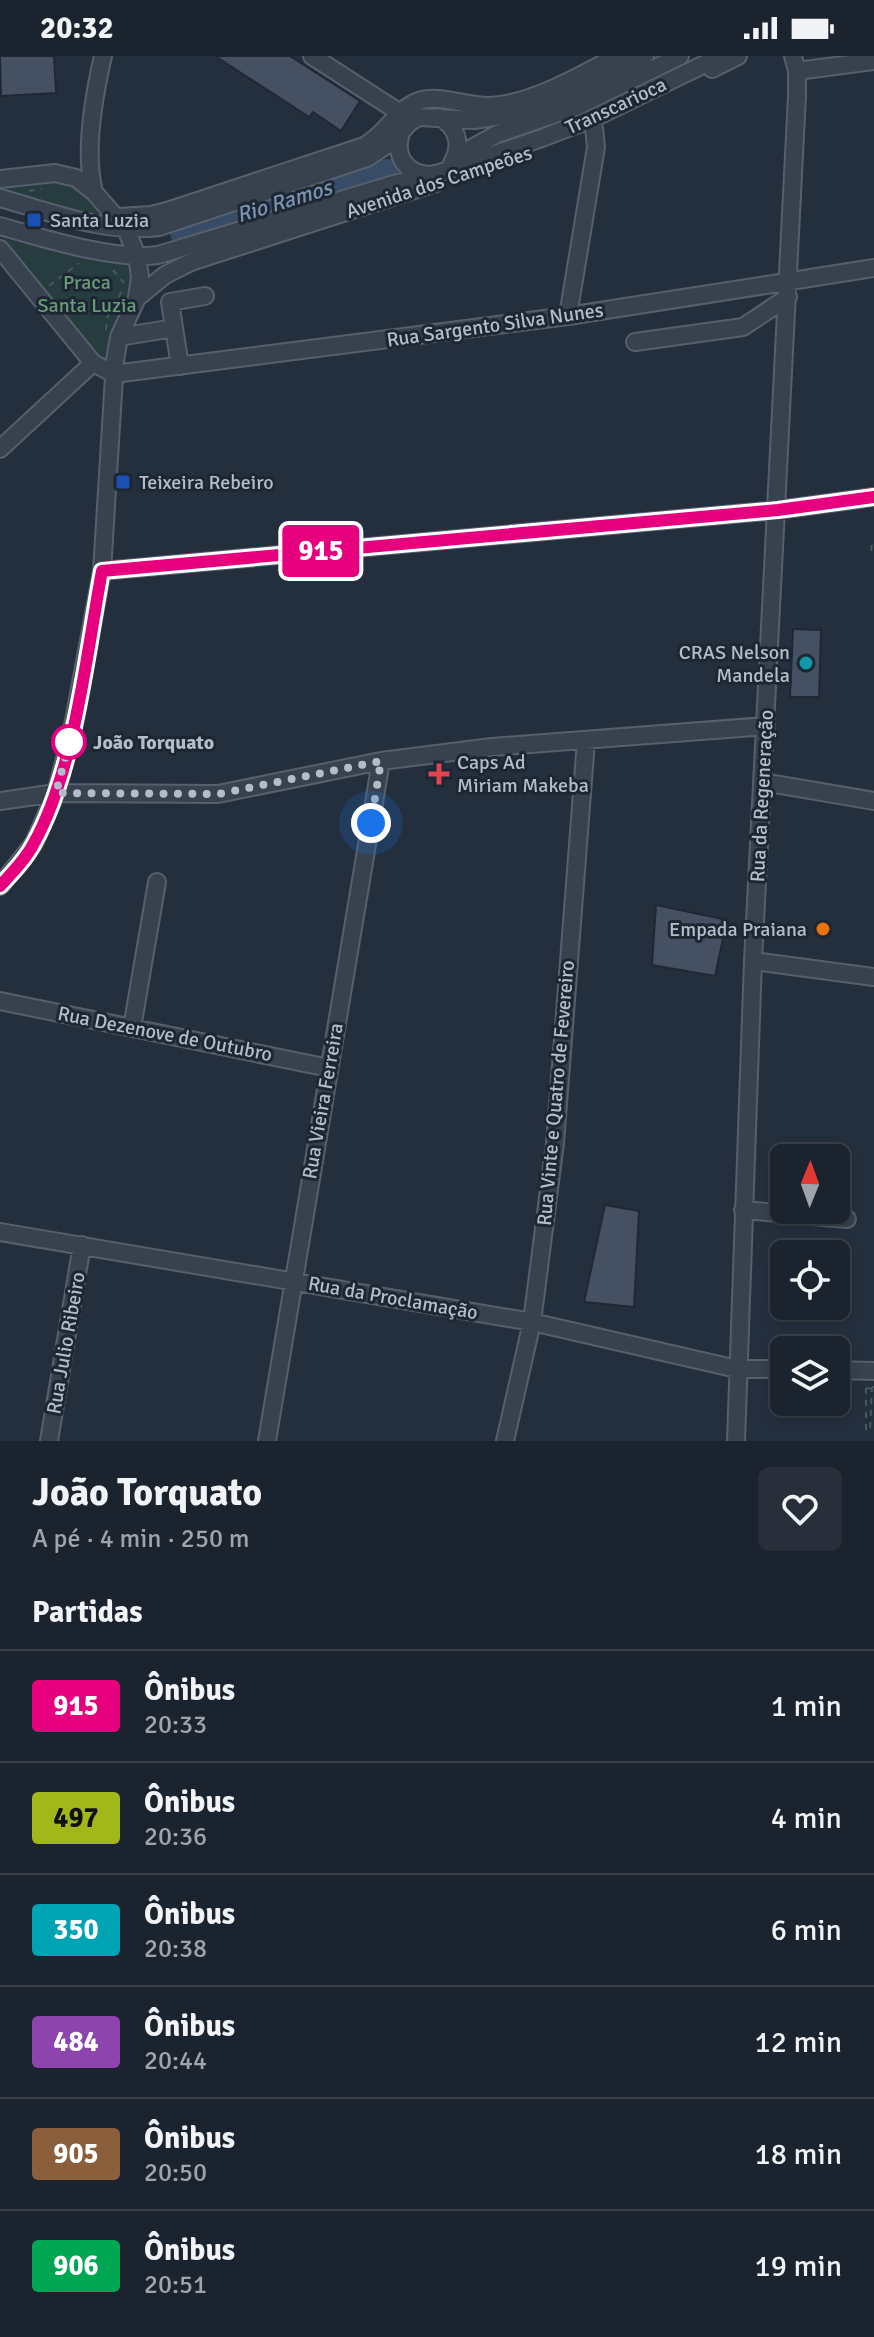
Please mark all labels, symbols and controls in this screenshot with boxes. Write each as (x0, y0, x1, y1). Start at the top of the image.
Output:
text: 20:32 (40, 10, 114, 47)
street label: Transcarioca (562, 72, 670, 140)
street label: Avenida dos Campeões (343, 140, 535, 224)
water label: Rio Ramos (233, 173, 337, 228)
place label: Santa Luzia (50, 208, 149, 233)
marker: Santa Luzia (25, 211, 43, 229)
park label: Praca Santa Luzia (37, 270, 137, 318)
street label: Rua Sargento Silva Nunes (385, 297, 605, 353)
place label: Teixeira Rebeiro (139, 470, 274, 495)
marker: Teixeira Rebeiro (114, 473, 132, 491)
line badge: 915 (275, 525, 367, 577)
text: 915 (298, 534, 344, 568)
place label: CRAS Nelson Mandela (679, 640, 790, 688)
marker: CRAS Nelson Mandela (797, 654, 815, 672)
street label: Rua da Regeneração (745, 709, 779, 883)
marker: João Torquato (52, 725, 86, 759)
place label: João Torquato (93, 730, 214, 755)
place label: Caps Ad Miriam Makeba (457, 750, 589, 798)
marker: Caps Ad Miriam Makeba (428, 763, 450, 785)
your location (351, 803, 391, 843)
place label: Empada Praiana (669, 917, 807, 942)
marker: Empada Praiana (814, 920, 832, 938)
street label: Rua Vinte e Quatro de Fevereiro (532, 959, 580, 1227)
street label: Rua Dezenove de Outubro (56, 1001, 274, 1067)
street label: Rua Vieira Ferreira (297, 1021, 349, 1181)
north arrow (770, 1144, 850, 1224)
map controls (770, 1144, 850, 1416)
button: locate (770, 1240, 850, 1320)
street label: Rua Julio Ribeiro (41, 1270, 91, 1416)
street label: Rua da Proclamação (306, 1271, 480, 1325)
button: layers (770, 1336, 850, 1416)
button: heart (758, 1467, 842, 1551)
text: João Torquato (32, 1469, 262, 1516)
text: A pé · 4 min · 250 m (32, 1523, 249, 1555)
text: Partidas (32, 1594, 143, 1631)
text: Ônibus (144, 1672, 235, 1709)
text: 1 min (771, 1688, 842, 1725)
text: 915 (53, 1689, 99, 1723)
text: 20:33 (144, 1709, 207, 1741)
text: Ônibus (144, 1784, 235, 1821)
text: 4 min (771, 1800, 842, 1837)
text: 497 (53, 1801, 99, 1835)
text: 20:36 (144, 1821, 207, 1853)
text: Ônibus (144, 1896, 235, 1933)
text: 6 min (771, 1912, 842, 1949)
text: 350 (53, 1913, 99, 1947)
text: 20:38 (144, 1933, 207, 1965)
text: Ônibus (144, 2008, 235, 2045)
text: 12 min (755, 2024, 842, 2061)
text: 484 (53, 2025, 99, 2059)
text: 20:44 (144, 2045, 207, 2077)
text: Ônibus (144, 2120, 235, 2157)
text: 18 min (755, 2136, 842, 2173)
text: 905 (53, 2137, 99, 2171)
text: 20:50 (144, 2157, 207, 2189)
text: Ônibus (144, 2232, 235, 2269)
text: 19 min (755, 2248, 842, 2285)
text: 906 (53, 2249, 99, 2283)
text: 20:51 (144, 2269, 207, 2301)

